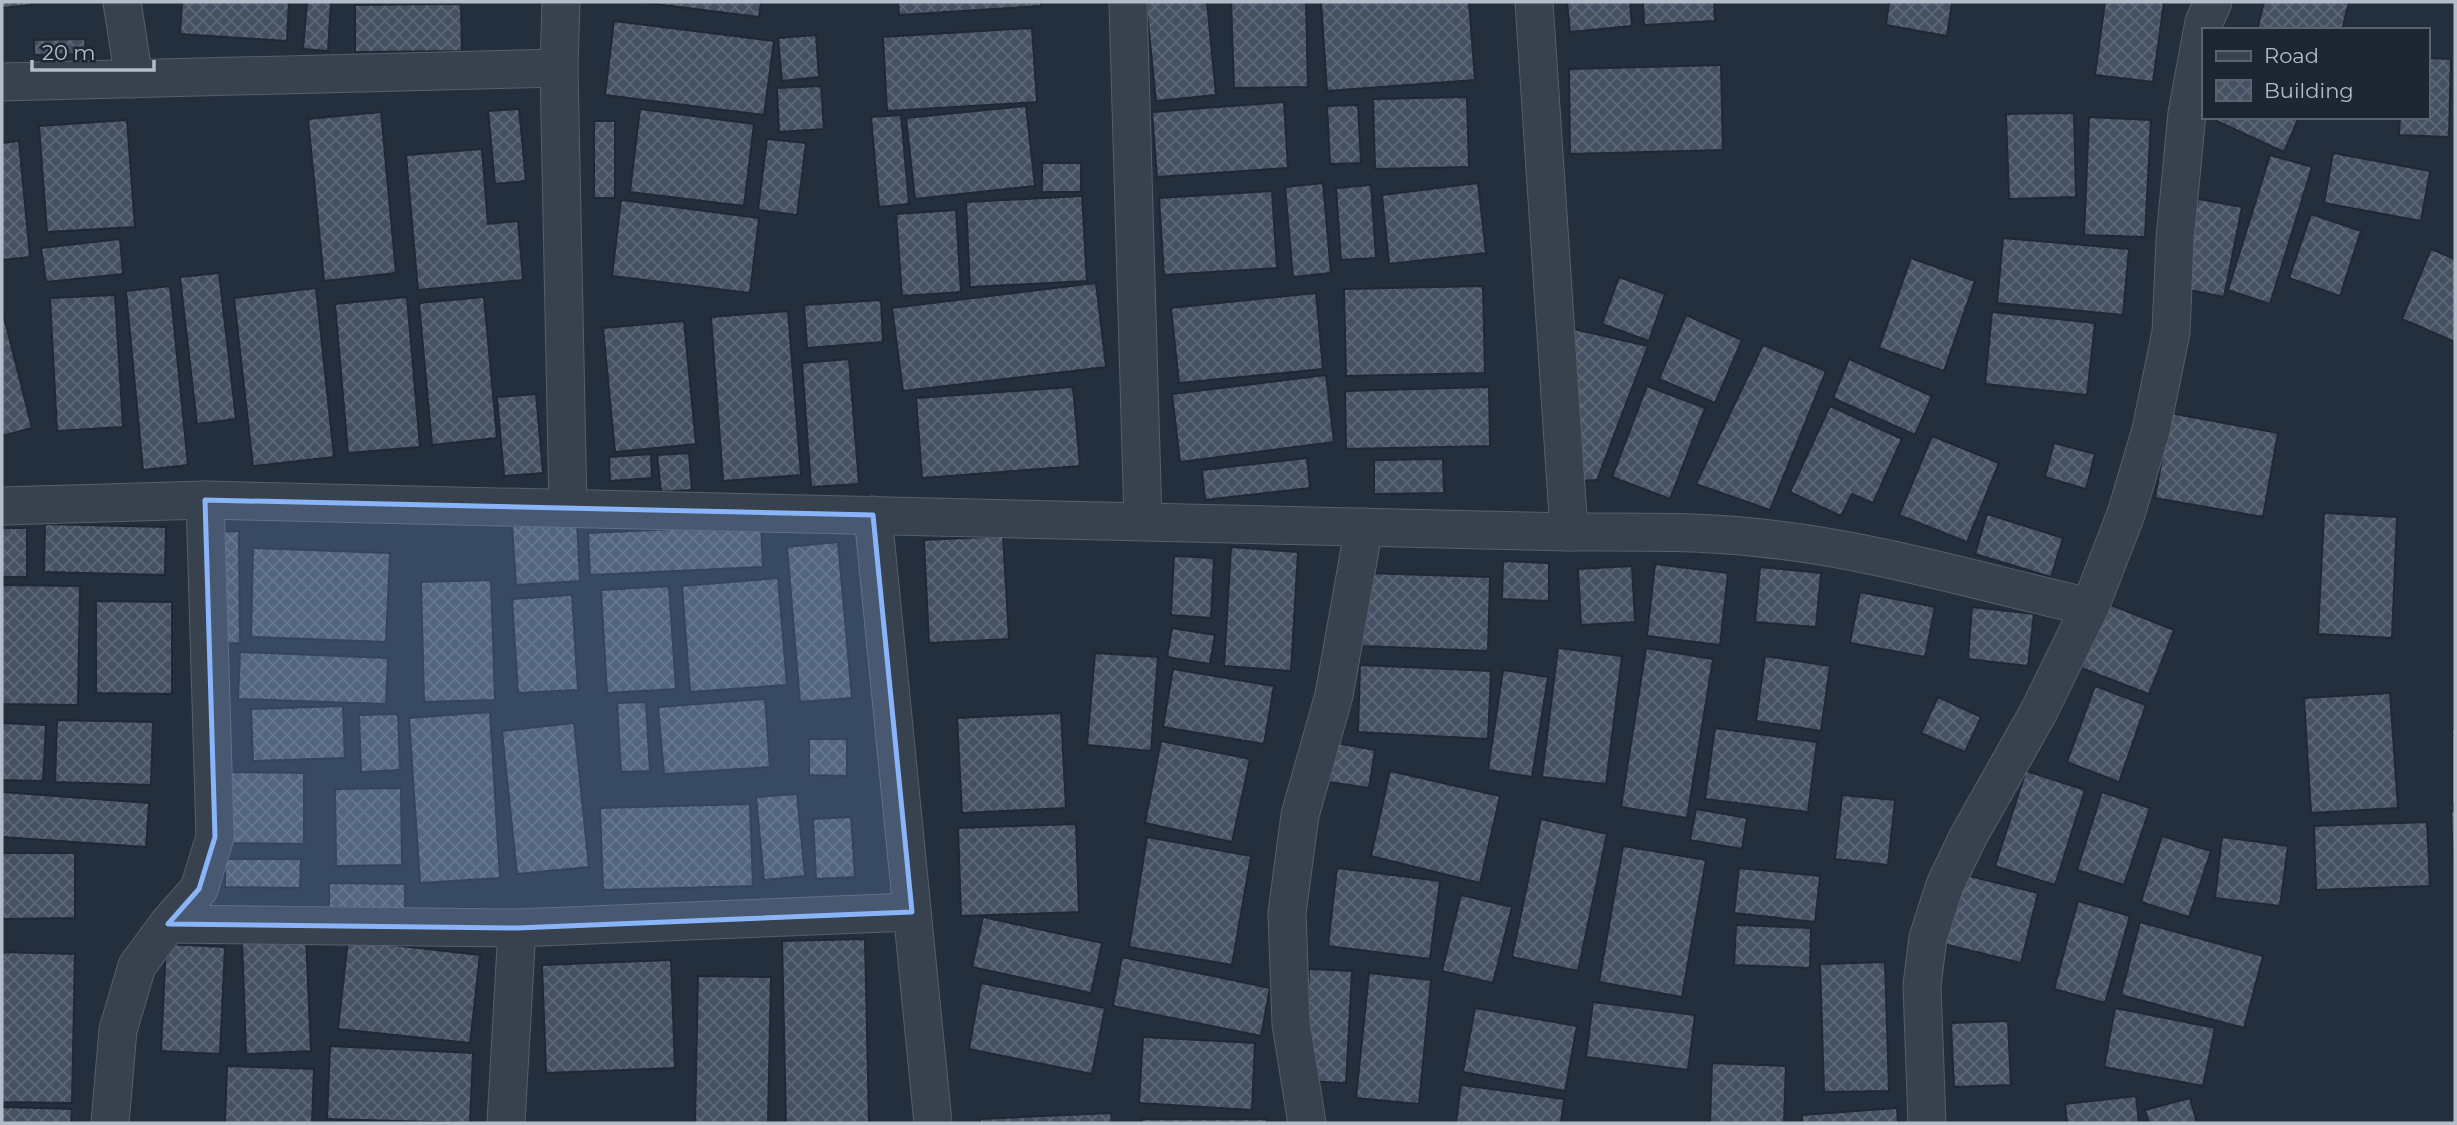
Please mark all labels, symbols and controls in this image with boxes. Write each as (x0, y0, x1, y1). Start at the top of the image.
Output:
scale bar (32, 28, 154, 72)
legend (2202, 28, 2429, 119)
text: 20 m (42, 40, 96, 65)
text: Road (2264, 43, 2319, 68)
text: Building (2264, 78, 2354, 103)

